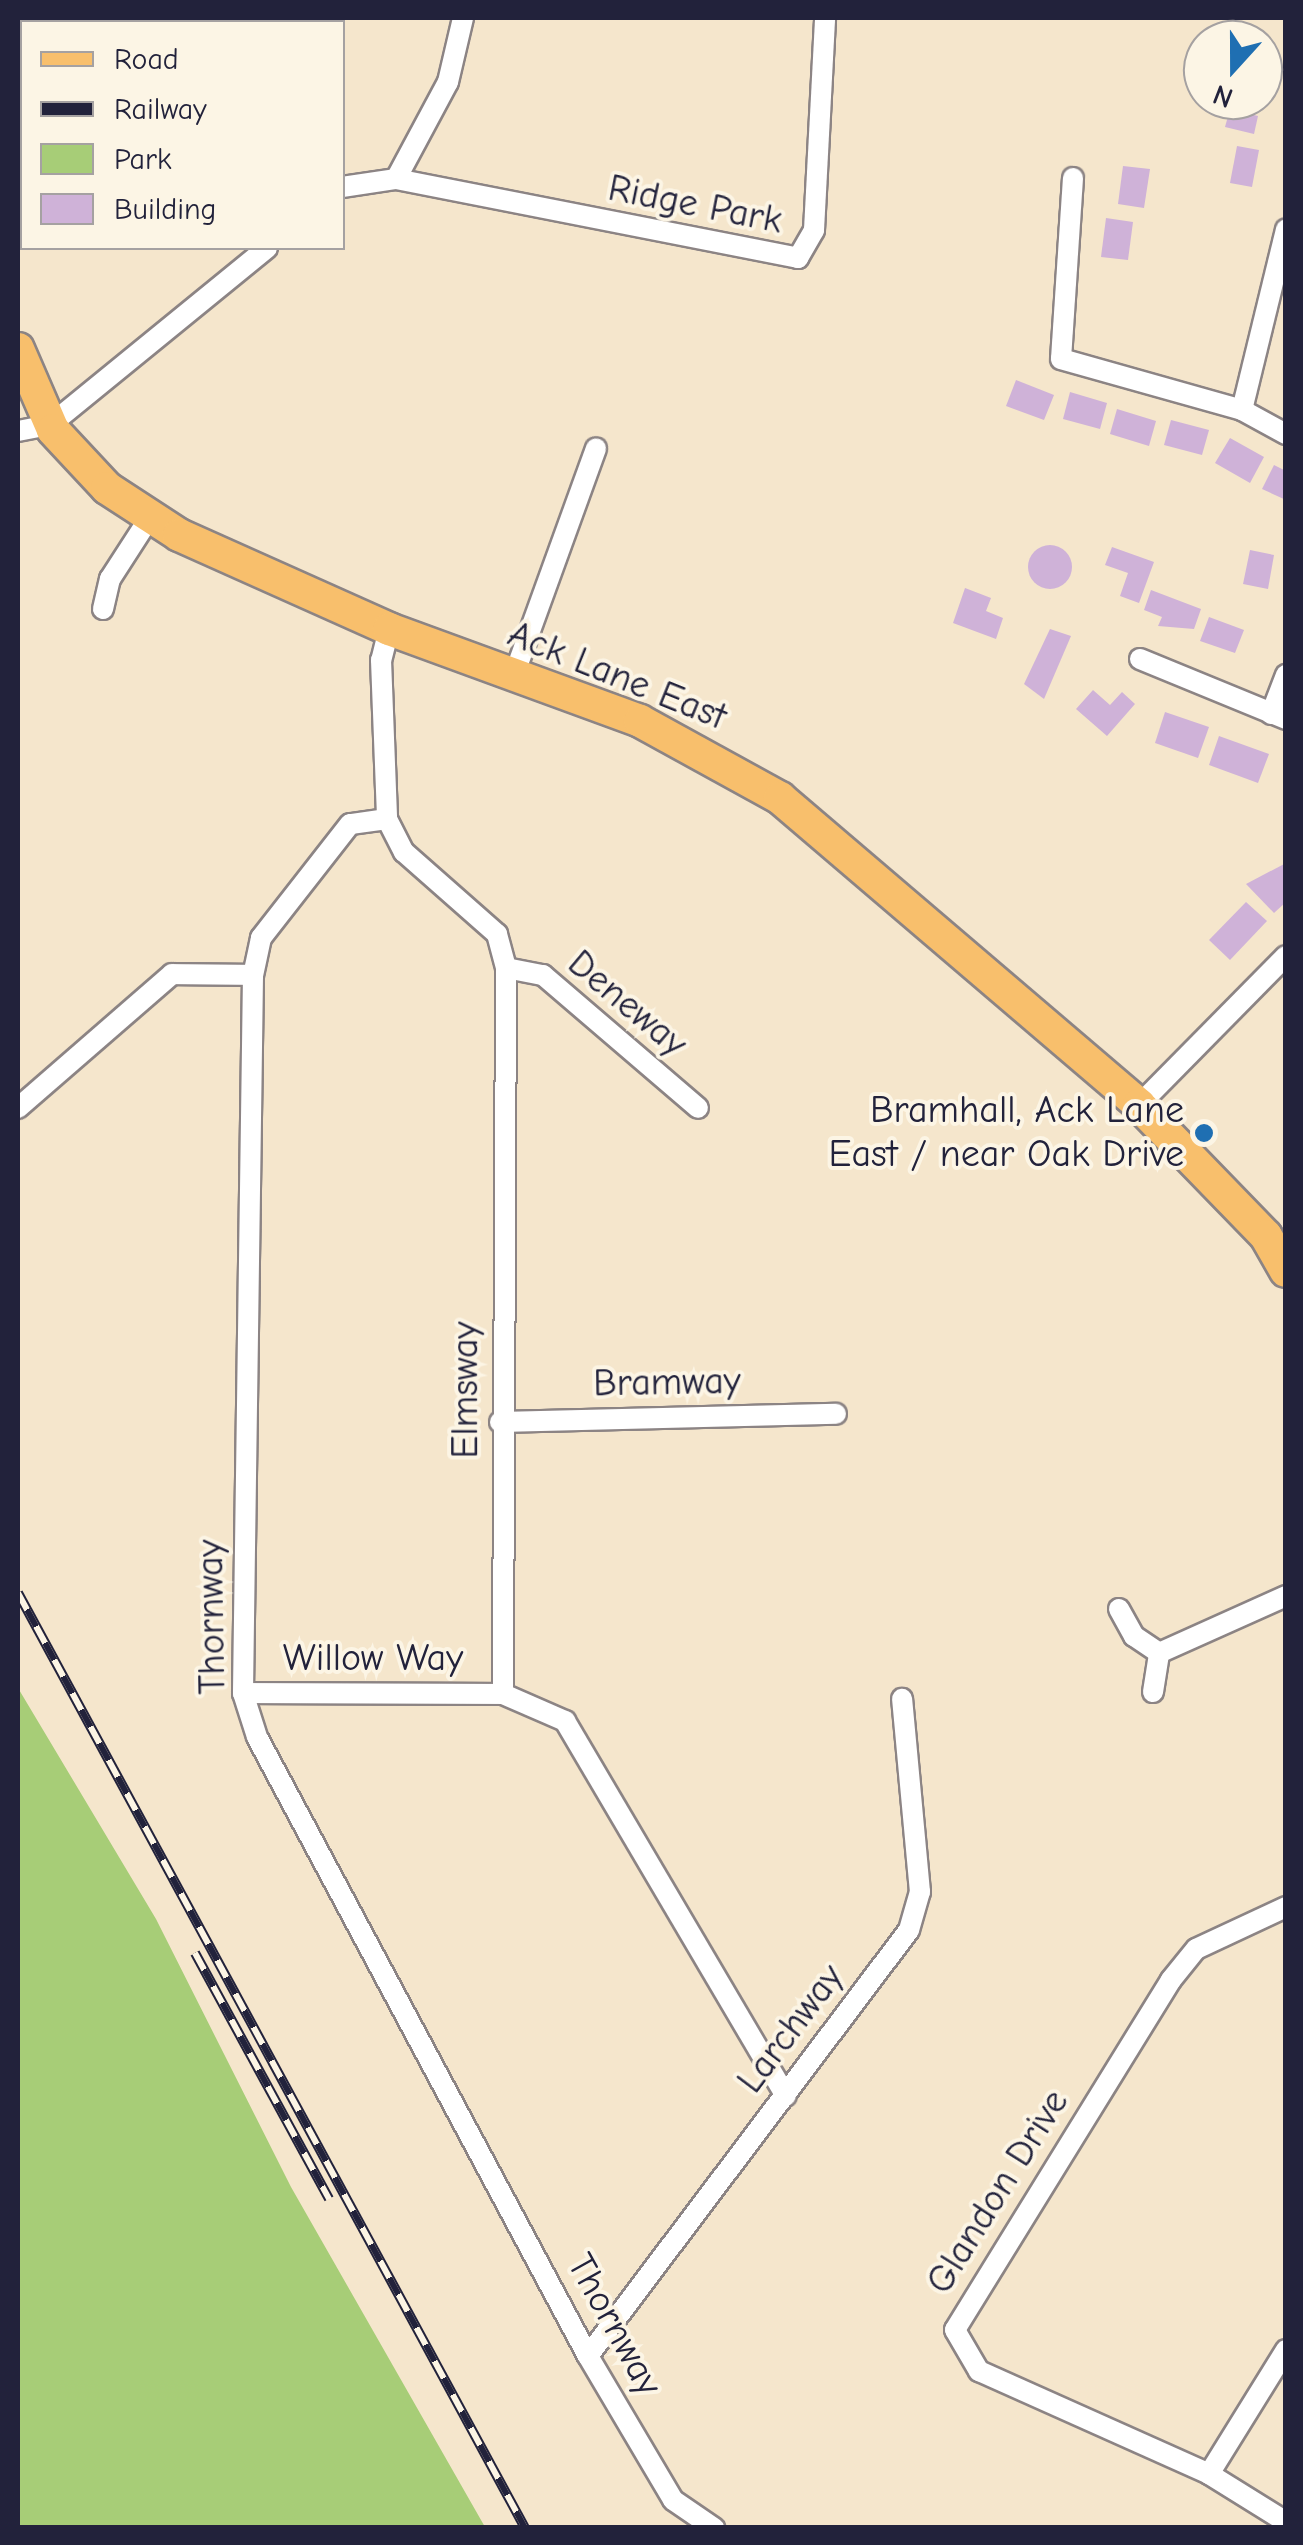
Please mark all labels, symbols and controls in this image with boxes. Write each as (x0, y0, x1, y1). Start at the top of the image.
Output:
legend (20, 20, 345, 250)
north arrow (1183, 20, 1283, 120)
text: Road (114, 42, 179, 77)
text: N (1209, 78, 1237, 114)
text: Railway (114, 92, 207, 127)
text: Park (114, 142, 171, 177)
street label: Ridge Park (604, 166, 786, 244)
text: Building (114, 192, 217, 227)
street label: Ack Lane East (501, 612, 733, 740)
street label: Deneway (558, 941, 696, 1067)
place label: Bramhall, Ack Lane East / near Oak Drive (829, 1088, 1184, 1178)
marker: Bramhall, Ack Lane East / near Oak Drive (1193, 1122, 1215, 1144)
street label: Elmsway (443, 1321, 489, 1459)
street label: Bramway (593, 1359, 741, 1407)
street label: Thornway (188, 1539, 236, 1695)
street label: Willow Way (283, 1636, 463, 1682)
street label: Larchway (728, 1956, 854, 2102)
street label: Glandon Drive (917, 2082, 1079, 2302)
street label: Thornway (556, 2246, 672, 2404)

